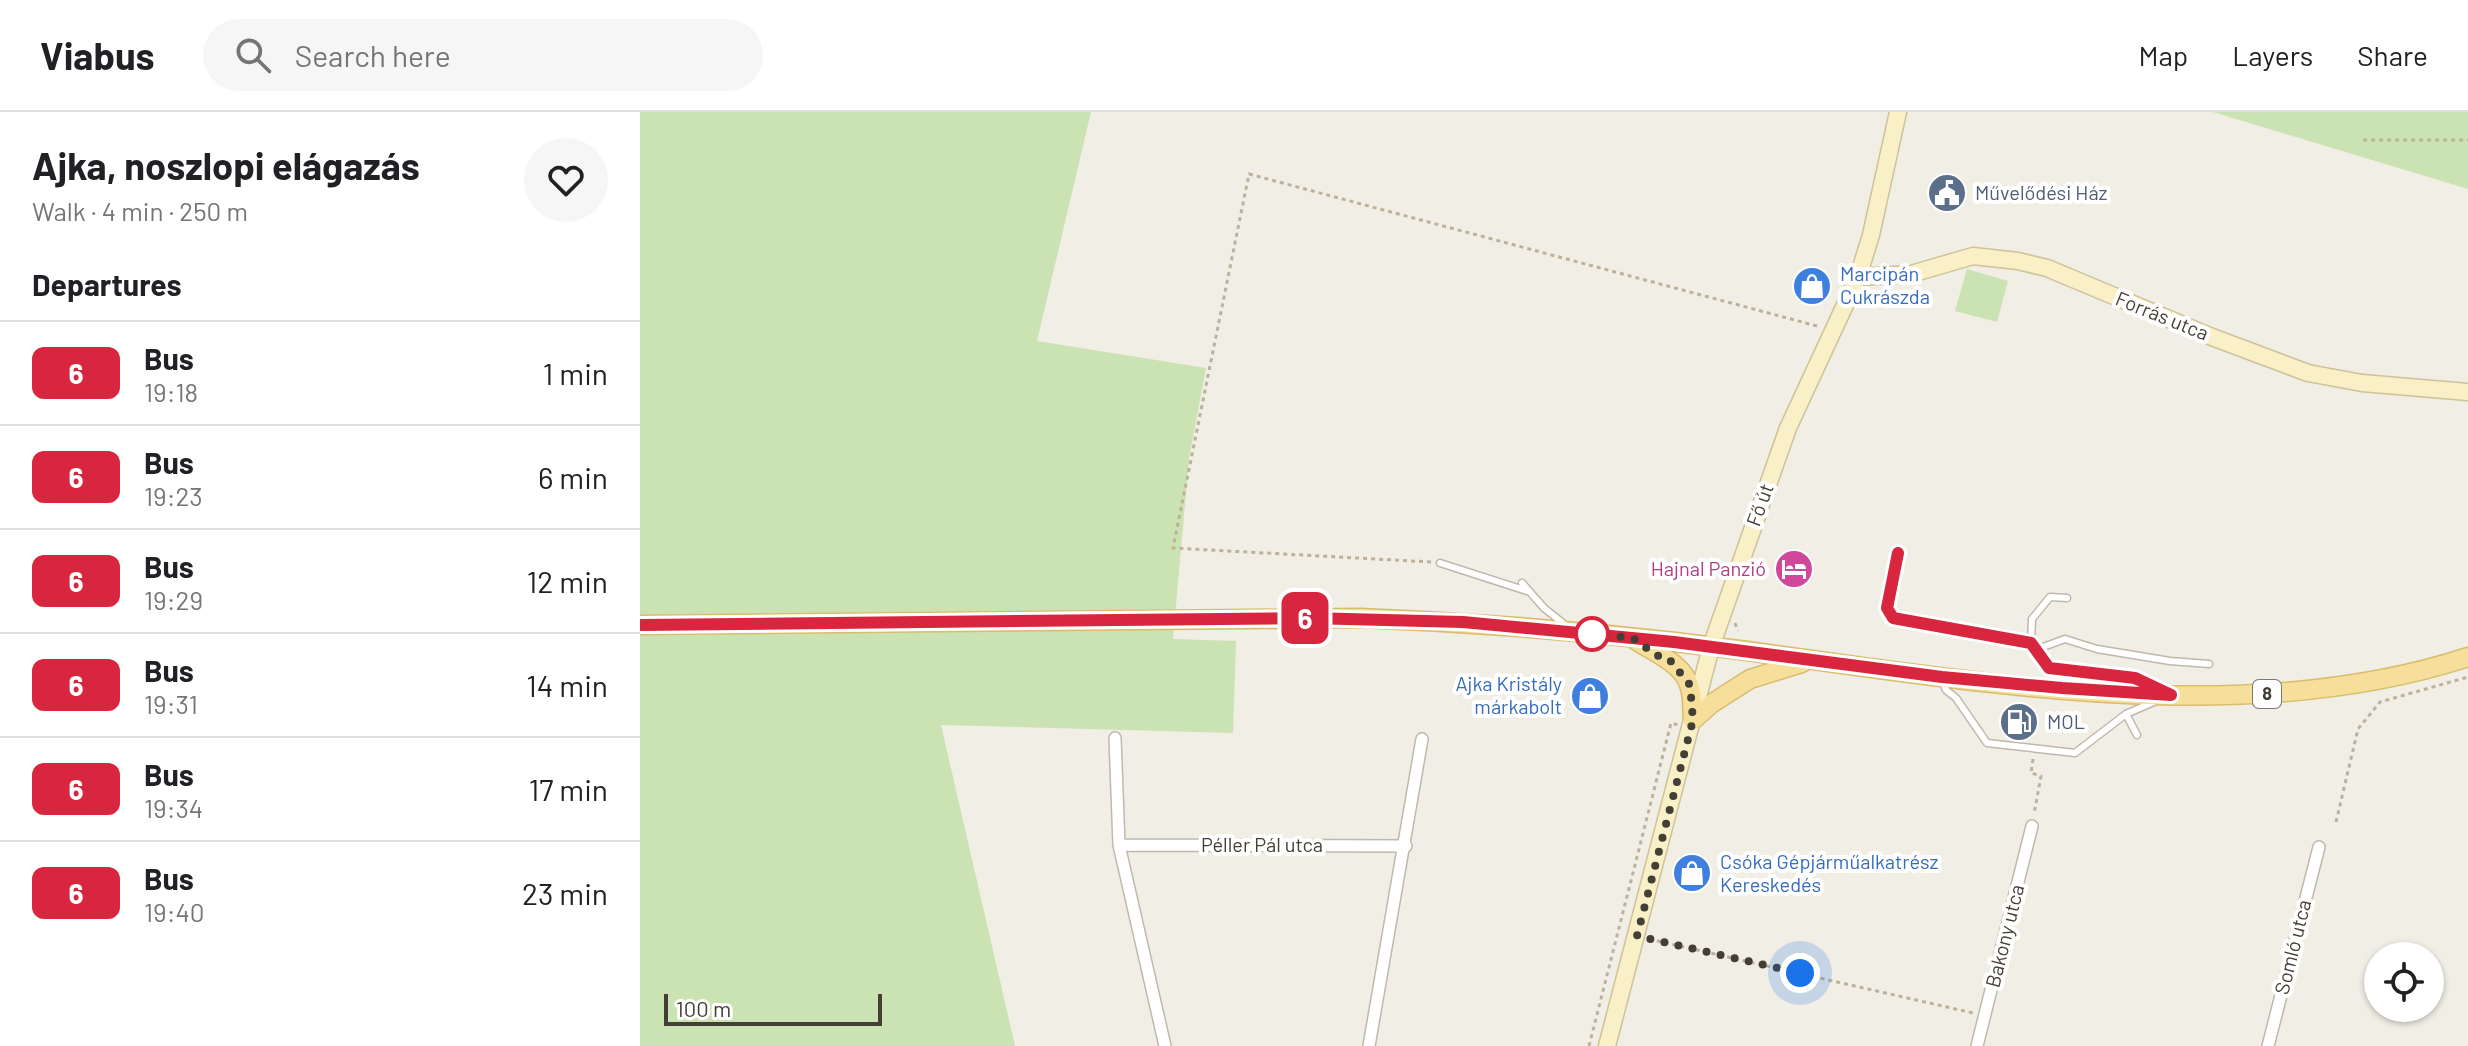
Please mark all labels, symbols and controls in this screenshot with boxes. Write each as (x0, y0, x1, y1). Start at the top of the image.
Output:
search box (203, 19, 763, 91)
text: Viabus (40, 32, 155, 78)
icon: search (231, 33, 275, 77)
text: Search here (295, 37, 451, 73)
text: Map (2138, 38, 2188, 72)
text: Layers (2232, 38, 2313, 72)
text: Share (2357, 38, 2428, 72)
button: heart (524, 138, 608, 222)
text: Ajka, noszlopi elágazás (32, 142, 420, 188)
public building icon: Művelődési Ház (1926, 172, 1968, 214)
place label: Művelődési Ház (1975, 180, 2108, 204)
text: Walk · 4 min · 250 m (32, 195, 248, 226)
place label: Marcipán Cukrászda (1840, 261, 1930, 308)
shop icon: Marcipán Cukrászda (1791, 265, 1833, 307)
text: Departures (32, 266, 182, 302)
street label: Forrás utca (2112, 286, 2212, 345)
text: Bus (144, 340, 194, 376)
text: 1 min (543, 355, 608, 391)
text: 6 (68, 356, 84, 390)
text: 19:18 (144, 376, 198, 407)
text: Bus (144, 444, 194, 480)
text: 6 min (538, 459, 608, 495)
text: 6 (68, 460, 84, 494)
text: 19:23 (144, 480, 203, 511)
street label: Fő út (1740, 480, 1778, 529)
text: Bus (144, 548, 194, 584)
hotel icon: Hajnal Panzió (1773, 548, 1815, 590)
place label: Hajnal Panzió (1651, 556, 1766, 580)
text: 12 min (527, 563, 608, 599)
text: 6 (68, 564, 84, 598)
text: 19:29 (144, 584, 203, 615)
line badge: 6 (1279, 592, 1331, 644)
text: 6 (1297, 601, 1313, 635)
unlabelled marker (1575, 617, 1609, 651)
text: Bus (144, 652, 194, 688)
text: 14 min (526, 667, 608, 703)
text: 6 (68, 668, 84, 702)
place label: Ajka Kristály márkabolt (1455, 671, 1562, 718)
shop icon: Ajka Kristály márkabolt (1569, 675, 1611, 717)
road number: 8 (2253, 680, 2281, 708)
text: 19:31 (144, 688, 198, 719)
fuel station icon: MOL (1998, 701, 2040, 743)
place label: MOL (2047, 709, 2085, 733)
text: Bus (144, 756, 194, 792)
text: 17 min (529, 771, 608, 807)
text: 6 (68, 772, 84, 806)
text: 19:34 (144, 792, 203, 823)
street label: Péller Pál utca (1201, 832, 1323, 856)
place label: Csóka Gépjárműalkatrész Kereskedés (1720, 849, 1939, 896)
shop icon: Csóka Gépjárműalkatrész Kereskedés (1671, 852, 1713, 894)
text: Bus (144, 860, 194, 896)
text: 23 min (522, 875, 608, 911)
text: 6 (68, 876, 84, 910)
street label: Bakony utca (1980, 882, 2028, 990)
text: 19:40 (144, 896, 204, 927)
street label: Somló utca (2269, 897, 2315, 997)
map controls (2364, 942, 2444, 1022)
button: locate (2364, 942, 2444, 1022)
your location (1780, 953, 1820, 993)
scale bar (664, 990, 882, 1026)
text: 100 m (676, 995, 731, 1021)

